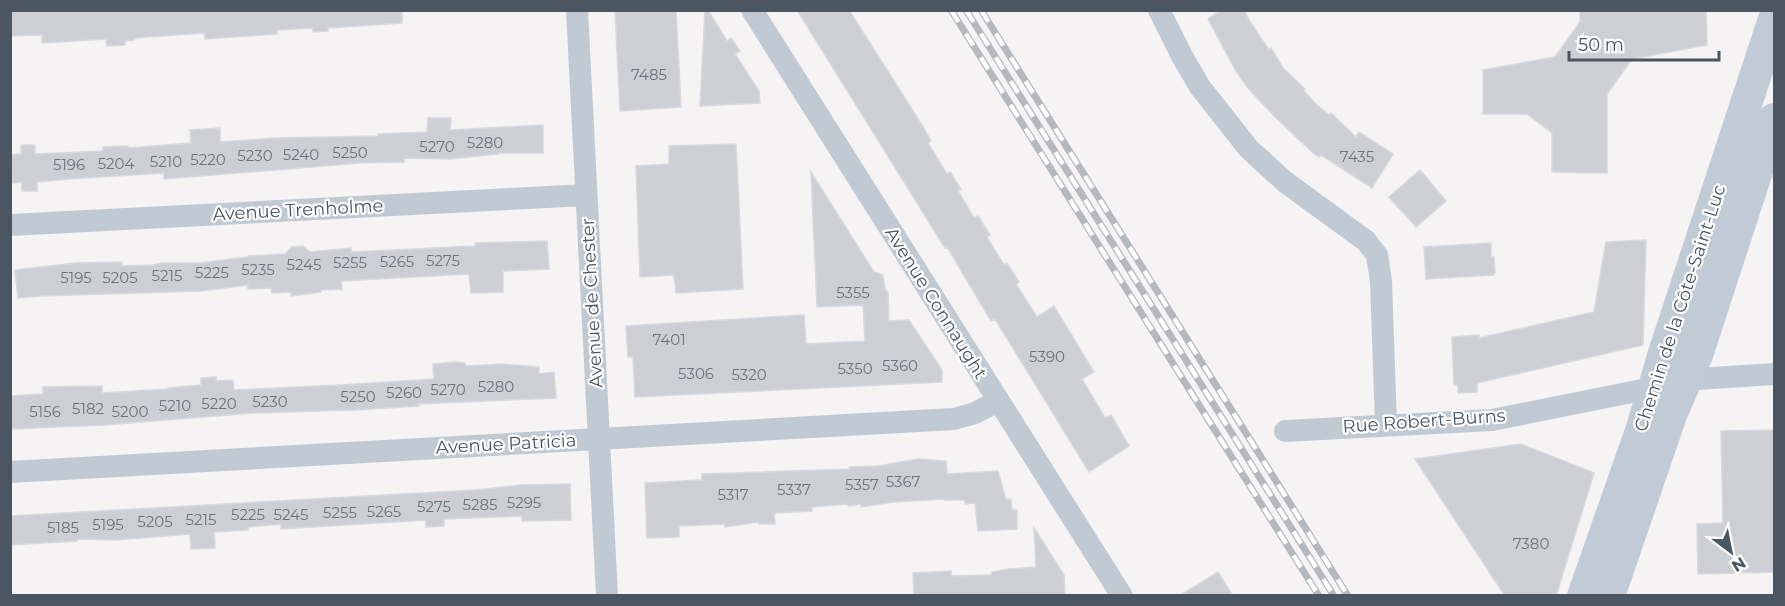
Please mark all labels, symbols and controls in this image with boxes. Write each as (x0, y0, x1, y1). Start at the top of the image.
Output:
scale bar (1569, 24, 1719, 62)
text: 50 m (1578, 34, 1624, 56)
house number: 7485 (631, 65, 667, 84)
house number: 5280 (467, 133, 503, 152)
house number: 5270 (419, 137, 455, 156)
house number: 5250 (332, 143, 368, 162)
house number: 5240 (283, 145, 319, 164)
house number: 5230 (237, 146, 273, 165)
house number: 7435 (1340, 147, 1374, 166)
house number: 5220 (190, 150, 226, 169)
house number: 5210 (150, 152, 182, 171)
house number: 5204 (98, 154, 134, 173)
house number: 5196 (53, 155, 85, 174)
street label: Chemin de la Côte-Saint-Luc (1630, 182, 1730, 434)
street label: Avenue Trenholme (212, 195, 384, 225)
street label: Avenue de Chester (577, 217, 607, 389)
street label: Avenue Connaught (880, 223, 992, 383)
house number: 5275 (426, 251, 460, 270)
house number: 5265 (380, 252, 414, 271)
house number: 5255 (333, 253, 367, 272)
house number: 5245 (287, 255, 321, 274)
house number: 5235 (241, 260, 275, 279)
house number: 5225 (195, 263, 229, 282)
house number: 5215 (152, 266, 182, 285)
house number: 5195 (60, 268, 92, 287)
house number: 5205 (102, 268, 138, 287)
house number: 5355 (836, 283, 870, 302)
house number: 7401 (652, 330, 686, 349)
house number: 5390 (1029, 347, 1065, 366)
house number: 5360 (882, 356, 918, 375)
house number: 5350 (837, 359, 873, 378)
house number: 5306 (678, 364, 714, 383)
house number: 5320 (731, 365, 767, 384)
house number: 5280 (478, 377, 514, 396)
house number: 5270 (430, 380, 466, 399)
house number: 5260 (386, 383, 422, 402)
house number: 5250 (340, 387, 376, 406)
house number: 5230 (252, 392, 288, 411)
house number: 5220 (201, 394, 237, 413)
house number: 5210 (159, 396, 191, 415)
house number: 5182 (72, 399, 104, 418)
house number: 5156 (29, 402, 61, 421)
house number: 5200 (112, 402, 148, 421)
street label: Rue Robert-Burns (1342, 404, 1506, 438)
street label: Avenue Patricia (435, 429, 577, 459)
house number: 5367 (886, 472, 921, 491)
house number: 5357 (845, 475, 879, 494)
house number: 5337 (777, 480, 811, 499)
house number: 5317 (717, 485, 749, 504)
house number: 5295 (507, 493, 541, 512)
house number: 5285 (463, 495, 498, 514)
house number: 5275 (417, 497, 451, 516)
house number: 5265 (367, 502, 401, 521)
house number: 5255 (323, 503, 357, 522)
house number: 5225 (231, 505, 265, 524)
house number: 5245 (274, 505, 308, 524)
house number: 5215 (186, 510, 216, 529)
house number: 5205 (137, 512, 173, 531)
house number: 5195 (92, 515, 124, 534)
house number: 5185 (47, 518, 79, 537)
north arrow (1701, 522, 1761, 582)
house number: 7380 (1513, 534, 1549, 553)
text: N (1728, 553, 1749, 576)

